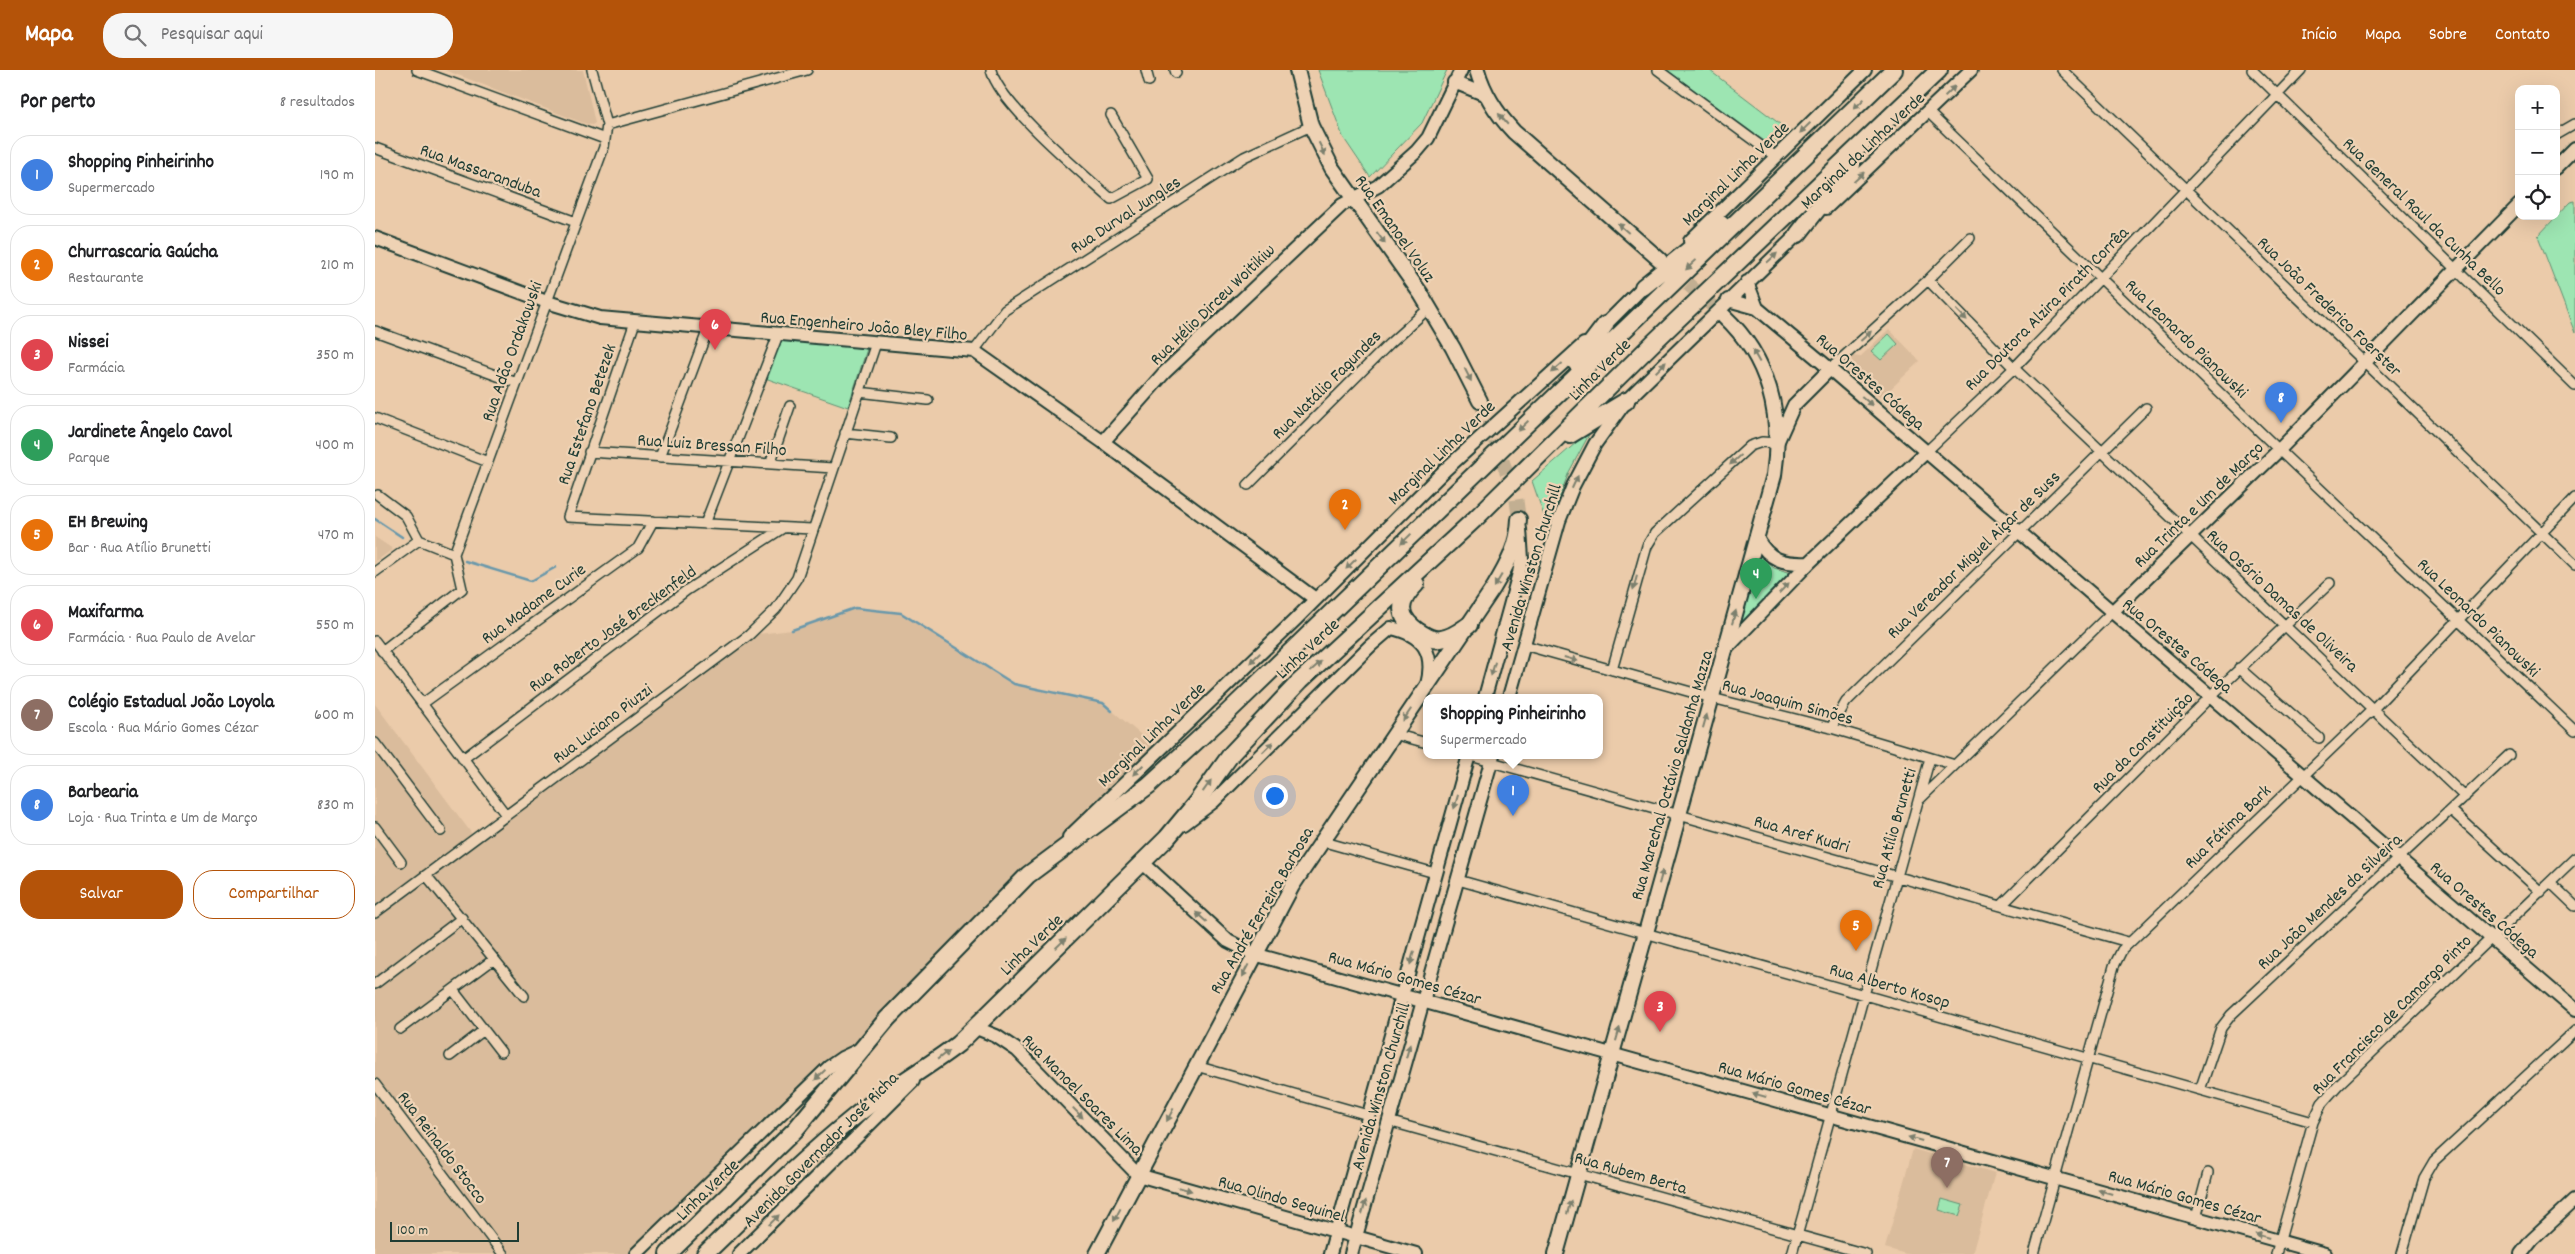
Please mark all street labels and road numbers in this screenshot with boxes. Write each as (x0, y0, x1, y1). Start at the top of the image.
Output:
street label: Marginal da Linha Verde (1796, 87, 1932, 216)
street label: Marginal Linha Verde (1677, 117, 1796, 233)
street label: Rua General Raul da Cunha Bello (2336, 133, 2511, 303)
street label: Rua Massaranduba (416, 139, 545, 206)
street label: Rua Durval Jungles (1066, 171, 1187, 261)
street label: Rua Emanoel Voluz (1347, 171, 1440, 288)
street label: Rua Doutora Alzira Pirath Corrêa (1960, 221, 2136, 398)
street label: Rua João Frederico Foerster (2250, 232, 2406, 384)
street label: Rua Hélio Dirceu Woitikiw (1145, 239, 1282, 372)
street label: Rua Leonardo Pianowski (2118, 274, 2252, 405)
street label: Rua Adão Ordakowski (476, 278, 550, 425)
street label: Rua Engenheiro João Bley Filho (759, 306, 968, 349)
street label: Rua Natálio Fagundes (1267, 325, 1388, 446)
street label: Rua Orestes Códega (1809, 328, 1930, 438)
street label: Linha Verde (1564, 334, 1638, 408)
street label: Rua Estefano Betezek (552, 341, 624, 489)
street label: Marginal Linha Verde (1383, 396, 1502, 512)
street label: Rua Luiz Bressan Filho (636, 429, 787, 464)
street label: Rua Trinta e Um de Março (2129, 437, 2270, 575)
street label: Rua Vereador Miguel Aiçar de Suss (1882, 466, 2067, 646)
street label: Avenida Winston Churchill (1495, 480, 1570, 654)
street label: Rua Osório Damas de Oliveira (2200, 525, 2363, 679)
street label: Rua Leonardo Pianowski (2410, 553, 2544, 684)
street label: Rua Madame Curie (477, 558, 592, 652)
street label: Rua Roberto José Breckenfeld (524, 561, 703, 700)
street label: Rua Orestes Códega (2116, 593, 2237, 701)
street label: Linha Verde (1271, 614, 1346, 686)
street label: Rua Marechal Octávio Saldanha Mazza (1626, 647, 1721, 904)
street label: Rua Joaquim Simões (1719, 674, 1856, 733)
street label: Marginal Linha Verde (1093, 678, 1212, 794)
street label: Rua Luciano Piuzzi (548, 679, 659, 771)
street label: Rua da Constituição (2087, 687, 2200, 800)
street label: Rua Atílio Brunetti (1866, 765, 1925, 892)
street label: Rua Fátima Bark (2180, 780, 2278, 876)
street label: Rua Aref Kudri (1751, 810, 1852, 861)
street label: Rua André Ferreira Barbosa (1205, 822, 1322, 1000)
street label: Rua João Mendes da Silveira (2253, 829, 2409, 977)
street label: Rua Orestes Códega (2423, 856, 2544, 966)
street label: Linha Verde (995, 909, 1070, 982)
street label: Rua Francisco de Camargo Pinto (2307, 930, 2479, 1102)
street label: Rua Mário Gomes Cézar (1325, 946, 1484, 1013)
street label: Rua Alberto Kosop (1826, 958, 1953, 1017)
street label: Avenida Winston Churchill (1346, 999, 1419, 1173)
street label: Rua Manoel Soares Lima (1015, 1029, 1148, 1163)
street label: Rua Mário Gomes Cézar (1715, 1056, 1874, 1123)
street label: Avenida Governador José Richa (738, 1067, 906, 1234)
street label: Rua Reinaldo Stocco (390, 1087, 492, 1210)
street label: Rua Rubem Berta (1571, 1146, 1690, 1203)
street label: Linha Verde (671, 1154, 746, 1227)
street label: Rua Mário Gomes Cézar (2105, 1165, 2264, 1232)
street label: Rua Olindo Sequinel (1215, 1170, 1349, 1231)

